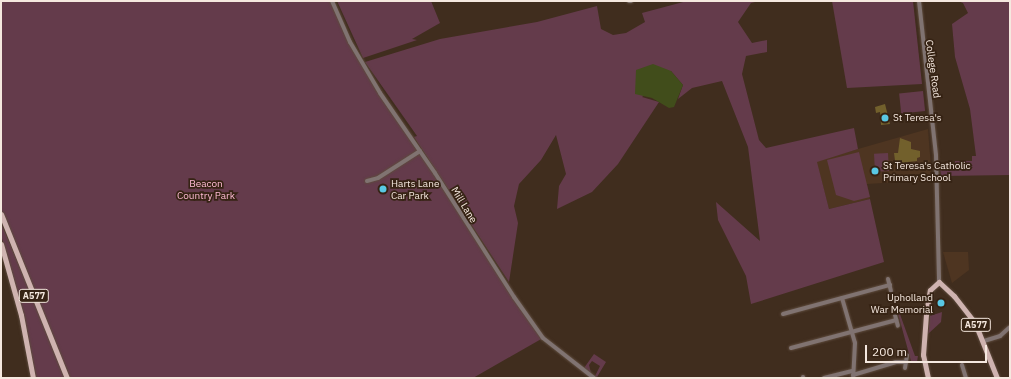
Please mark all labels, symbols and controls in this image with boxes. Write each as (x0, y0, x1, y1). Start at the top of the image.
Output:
street label: College Road (923, 39, 943, 99)
place label: St Teresa's (893, 112, 942, 124)
marker: St Teresa's (880, 113, 890, 123)
place label: St Teresa's Catholic Primary School (883, 159, 971, 182)
marker: St Teresa's Catholic Primary School (870, 166, 880, 176)
park label: Beacon Country Park (177, 177, 235, 200)
place label: Harts Lane Car Park (391, 177, 439, 200)
marker: Harts Lane Car Park (378, 184, 388, 194)
street label: Mill Lane (449, 185, 479, 225)
road number: A577 (18, 289, 50, 303)
place label: Upholland War Memorial (871, 291, 933, 314)
marker: Upholland War Memorial (936, 298, 946, 308)
road number: A577 (960, 318, 992, 332)
scale bar (867, 337, 989, 363)
text: 200 m (872, 344, 907, 359)

